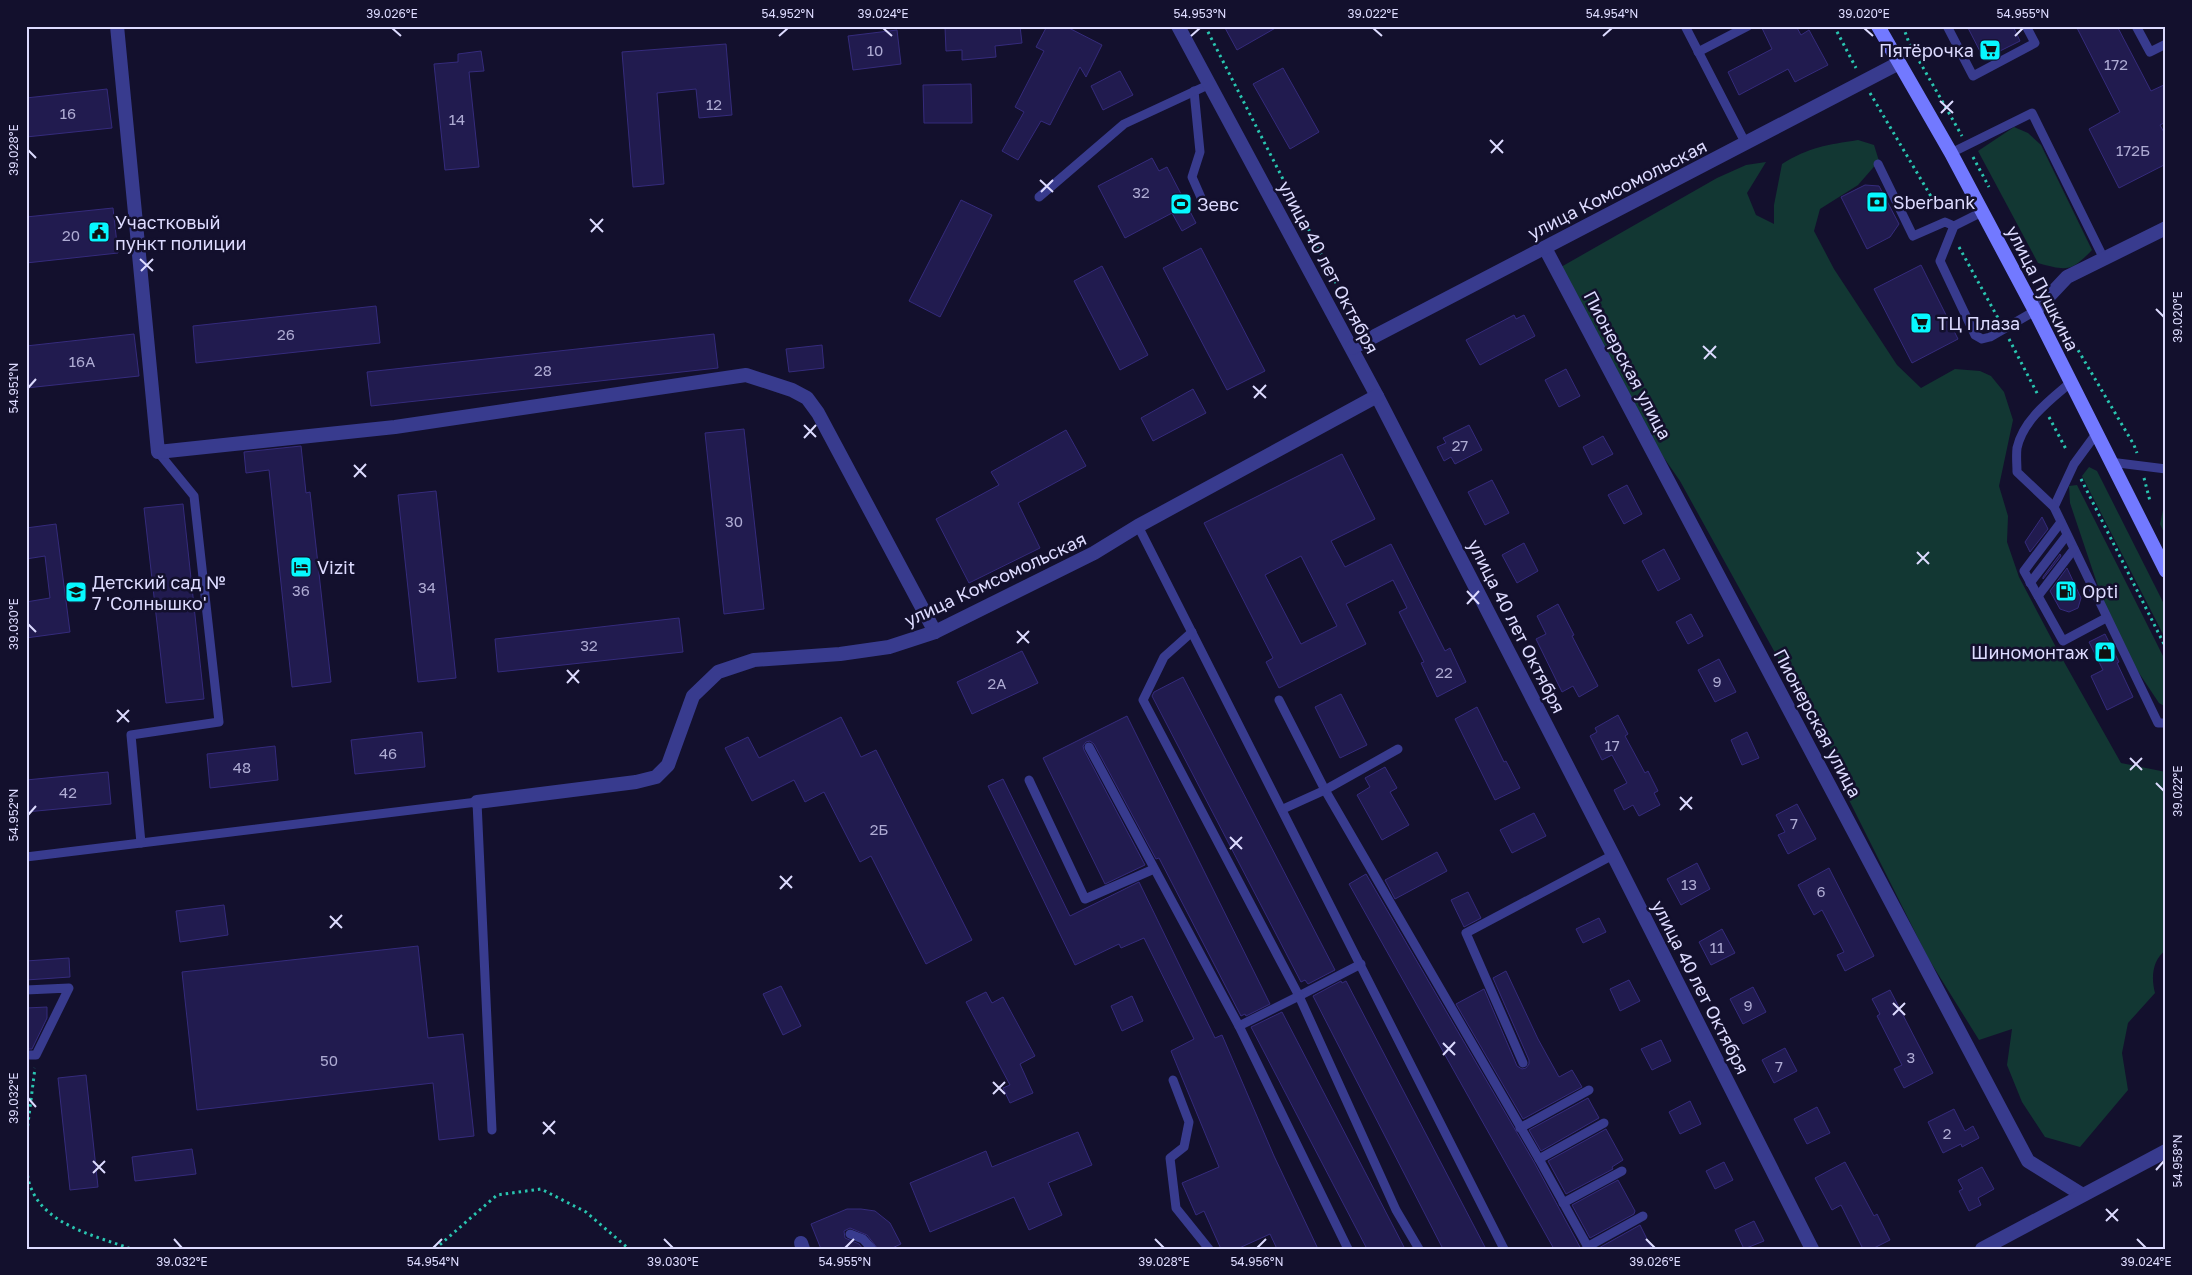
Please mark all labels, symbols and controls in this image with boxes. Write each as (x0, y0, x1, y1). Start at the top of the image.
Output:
text: 39.026°E (366, 6, 418, 21)
text: 54.952°N (762, 6, 814, 21)
text: 39.024°E (857, 6, 909, 21)
text: 54.953°N (1174, 6, 1226, 21)
text: 39.022°E (1347, 6, 1399, 21)
text: 54.954°N (1586, 6, 1638, 21)
text: 39.020°E (1838, 6, 1890, 21)
text: 54.955°N (1997, 6, 2049, 21)
supermarket icon: Пятёрочка (1978, 38, 2002, 62)
place label: Пятёрочка (1879, 39, 1974, 61)
house number: 10 (867, 41, 883, 59)
house number: 172 (2104, 55, 2128, 73)
house number: 12 (706, 95, 722, 113)
house number: 16 (60, 104, 76, 122)
house number: 14 (449, 110, 465, 128)
text: 39.028°E (6, 124, 21, 176)
street label: улица Комсомольская (1524, 134, 1710, 244)
house number: 172Б (2116, 141, 2150, 159)
street label: улица 40 лет Октября (1274, 177, 1384, 357)
house number: 32 (1132, 183, 1150, 201)
bank icon: Sberbank (1865, 190, 1889, 214)
place label: Sberbank (1893, 191, 1976, 213)
sports icon: Зевс (1169, 192, 1193, 216)
place label: Зевс (1197, 193, 1239, 215)
place label: Участковый пункт полиции (115, 211, 247, 254)
public building icon: Участковый пункт полиции (87, 220, 111, 244)
street label: улица Пушкина (2002, 222, 2084, 354)
house number: 20 (62, 226, 80, 244)
street label: Пионерская улица (1579, 287, 1677, 443)
text: 39.020°E (2170, 291, 2185, 343)
supermarket icon: ТЦ Плаза (1909, 311, 1933, 335)
place label: ТЦ Плаза (1937, 312, 2020, 334)
house number: 26 (277, 325, 295, 343)
house number: 16А (69, 352, 95, 370)
house number: 28 (534, 361, 552, 379)
text: 54.951°N (6, 363, 21, 413)
house number: 27 (1452, 436, 1468, 454)
house number: 30 (725, 512, 743, 530)
street label: улица Комсомольская (901, 527, 1089, 631)
street label: улица 40 лет Октября (1463, 535, 1571, 717)
hotel icon: Vizit (289, 555, 313, 579)
place label: Vizit (317, 556, 355, 578)
place label: Детский сад № 7 'Солнышко' (92, 571, 226, 614)
house number: 34 (418, 578, 436, 596)
fuel station icon: Opti (2054, 579, 2078, 603)
school or university icon: Детский сад № 7 'Солнышко' (64, 580, 88, 604)
place label: Opti (2082, 580, 2118, 602)
house number: 36 (292, 581, 310, 599)
text: 39.030°E (6, 598, 21, 650)
house number: 32 (580, 636, 598, 654)
shop icon: Шиномонтаж (2093, 640, 2117, 664)
place label: Шиномонтаж (1971, 641, 2089, 663)
street label: Пионерская улица (1769, 645, 1867, 801)
house number: 22 (1435, 663, 1453, 681)
house number: 9 (1712, 672, 1722, 690)
house number: 2А (988, 674, 1006, 692)
house number: 17 (1604, 736, 1620, 754)
house number: 46 (379, 744, 397, 762)
house number: 48 (233, 758, 251, 776)
text: 39.022°E (2170, 765, 2185, 817)
house number: 42 (59, 783, 77, 801)
text: 54.952°N (6, 789, 21, 841)
house number: 7 (1790, 814, 1798, 832)
house number: 2Б (870, 820, 888, 838)
house number: 13 (1681, 875, 1697, 893)
house number: 6 (1816, 882, 1826, 900)
street label: улица 40 лет Октября (1647, 896, 1755, 1078)
house number: 11 (1710, 938, 1724, 956)
house number: 9 (1743, 996, 1753, 1014)
house number: 3 (1907, 1048, 1915, 1066)
house number: 50 (320, 1051, 338, 1069)
house number: 7 (1775, 1057, 1783, 1075)
text: 39.032°E (6, 1072, 21, 1124)
house number: 2 (1943, 1124, 1951, 1142)
text: 54.958°N (2170, 1134, 2185, 1188)
text: 39.032°E (156, 1254, 208, 1269)
text: 54.954°N (407, 1254, 459, 1269)
text: 39.030°E (647, 1254, 699, 1269)
text: 54.955°N (819, 1254, 871, 1269)
text: 39.028°E (1138, 1254, 1190, 1269)
text: 54.956°N (1230, 1254, 1284, 1269)
text: 39.026°E (1629, 1254, 1681, 1269)
text: 39.024°E (2120, 1254, 2172, 1269)

